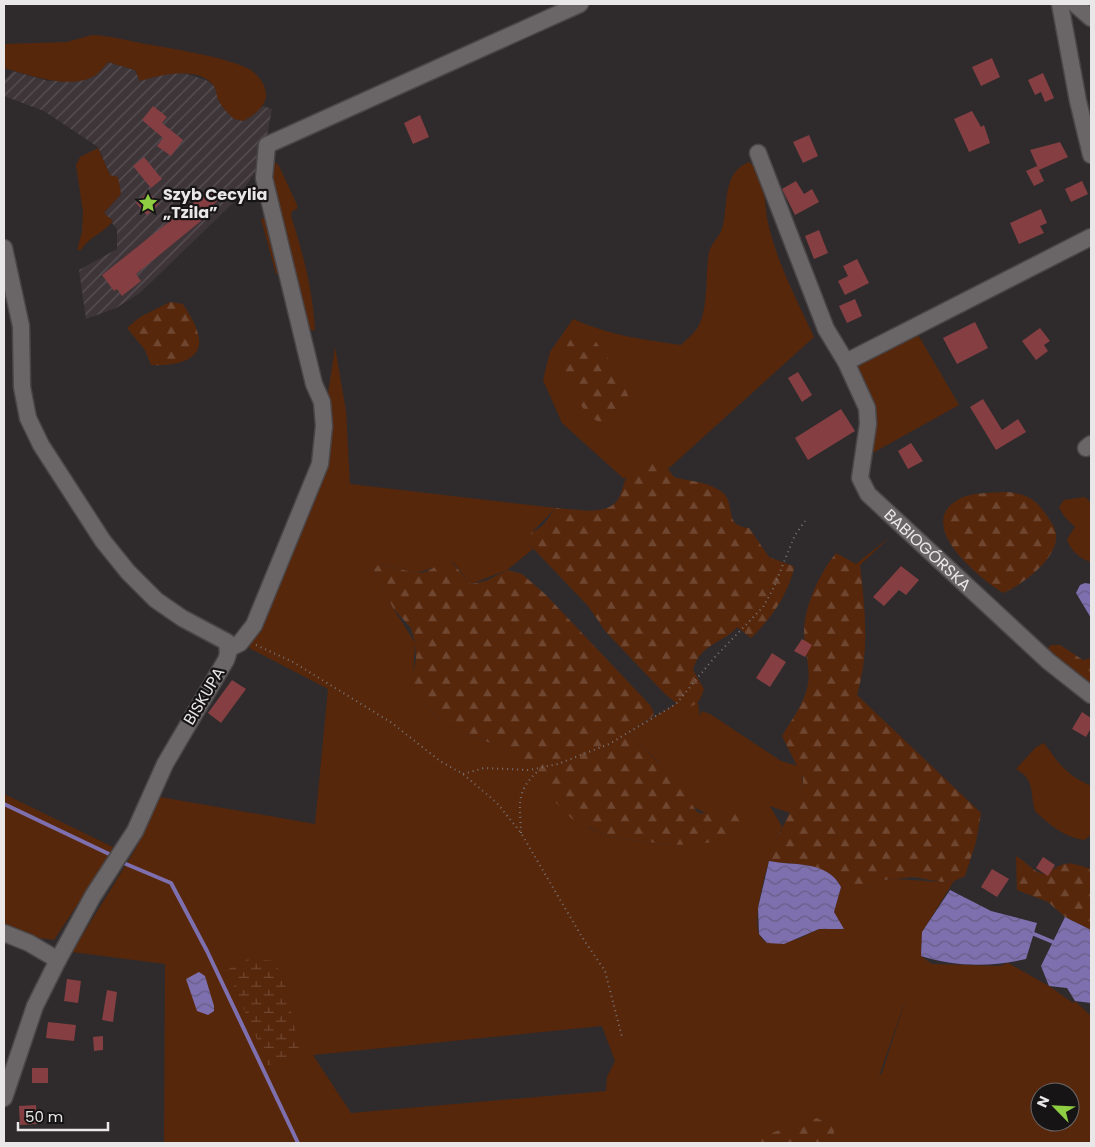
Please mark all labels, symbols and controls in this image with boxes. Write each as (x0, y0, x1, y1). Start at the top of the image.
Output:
place label: Szyb Cecylia „Tzila” (163, 183, 267, 224)
place icon: Szyb Cecylia „Tzila” (137, 192, 159, 214)
street label: BABIOGÓRSKA (879, 503, 977, 596)
street label: BISKUPA (178, 663, 230, 729)
north arrow (1030, 1082, 1080, 1132)
text: N (1032, 1093, 1054, 1111)
scale bar (18, 1100, 108, 1132)
text: 50 m (25, 1106, 63, 1127)

